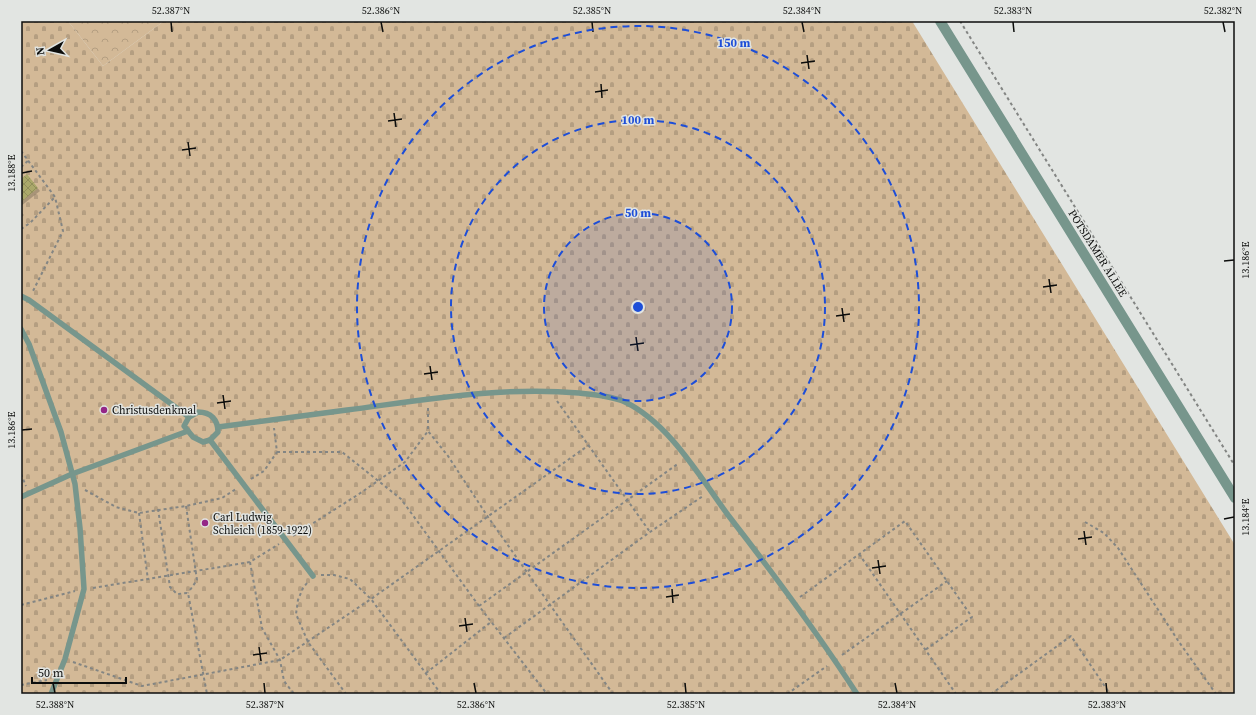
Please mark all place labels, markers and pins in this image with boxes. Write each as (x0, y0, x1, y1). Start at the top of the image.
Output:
centre of rings (631, 300, 645, 314)
place label: Christusdenkmal (112, 403, 196, 418)
marker: Christusdenkmal (99, 405, 109, 415)
place label: Carl Ludwig Schleich (1859-1922) (213, 510, 312, 538)
marker: Carl Ludwig Schleich (1859-1922) (200, 518, 210, 528)

